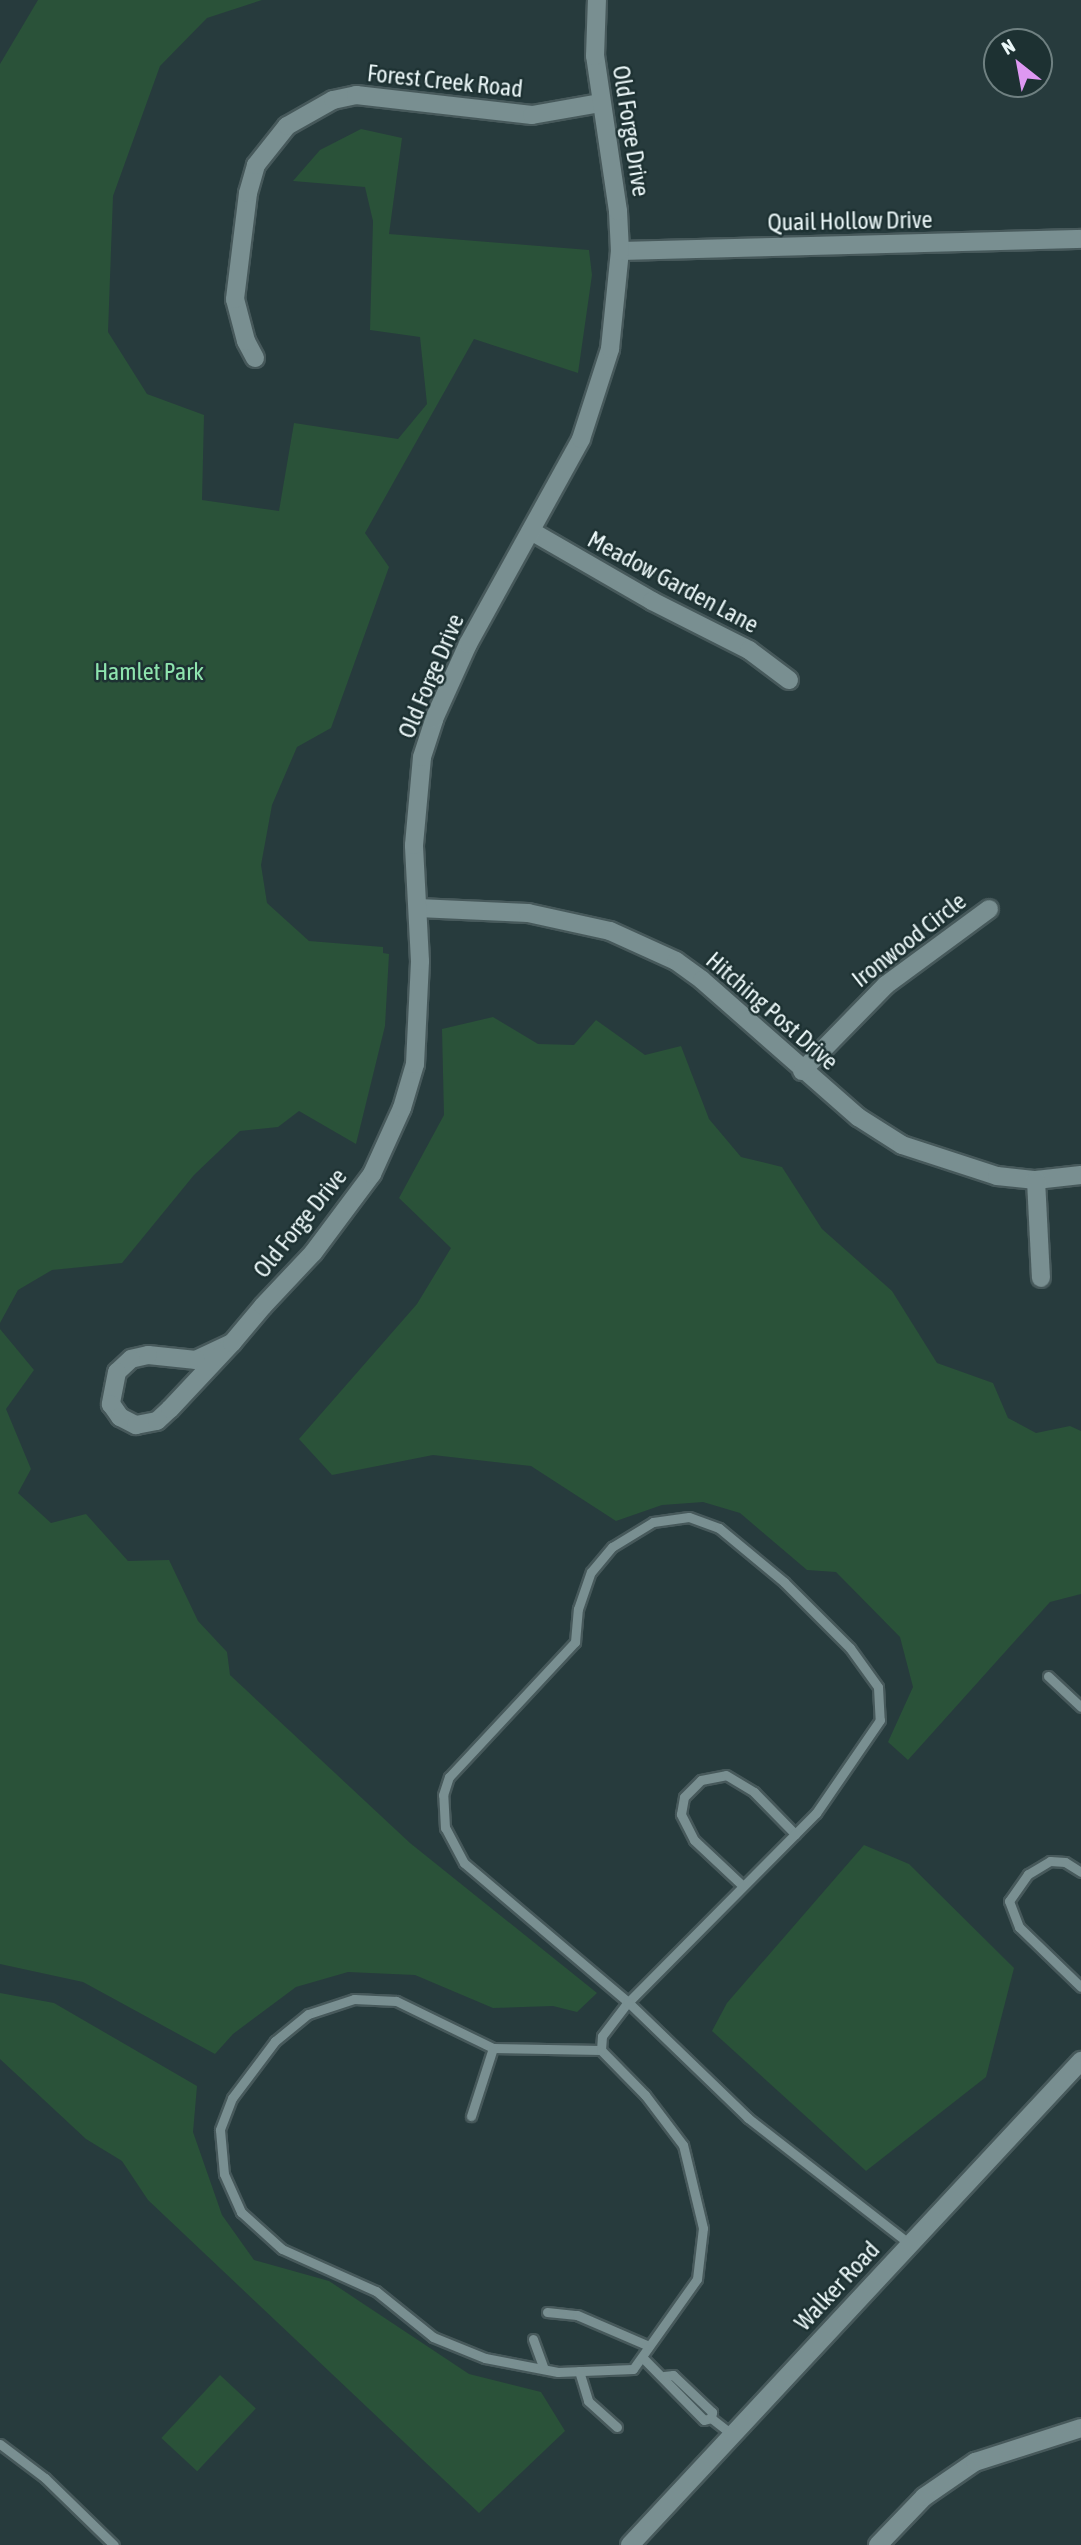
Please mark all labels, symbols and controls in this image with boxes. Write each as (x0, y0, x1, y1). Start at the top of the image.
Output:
north arrow (983, 28, 1053, 98)
text: N (998, 34, 1019, 59)
street label: Forest Creek Road (366, 59, 524, 103)
street label: Old Forge Drive (606, 63, 656, 199)
street label: Quail Hollow Drive (767, 205, 933, 237)
street label: Meadow Garden Lane (583, 525, 763, 639)
street label: Old Forge Drive (392, 610, 470, 742)
park label: Hamlet Park (94, 658, 204, 686)
street label: Ironwood Circle (846, 887, 972, 993)
street label: Hitching Post Drive (700, 946, 844, 1076)
street label: Old Forge Drive (247, 1163, 353, 1283)
street label: Walker Road (788, 2235, 886, 2337)

